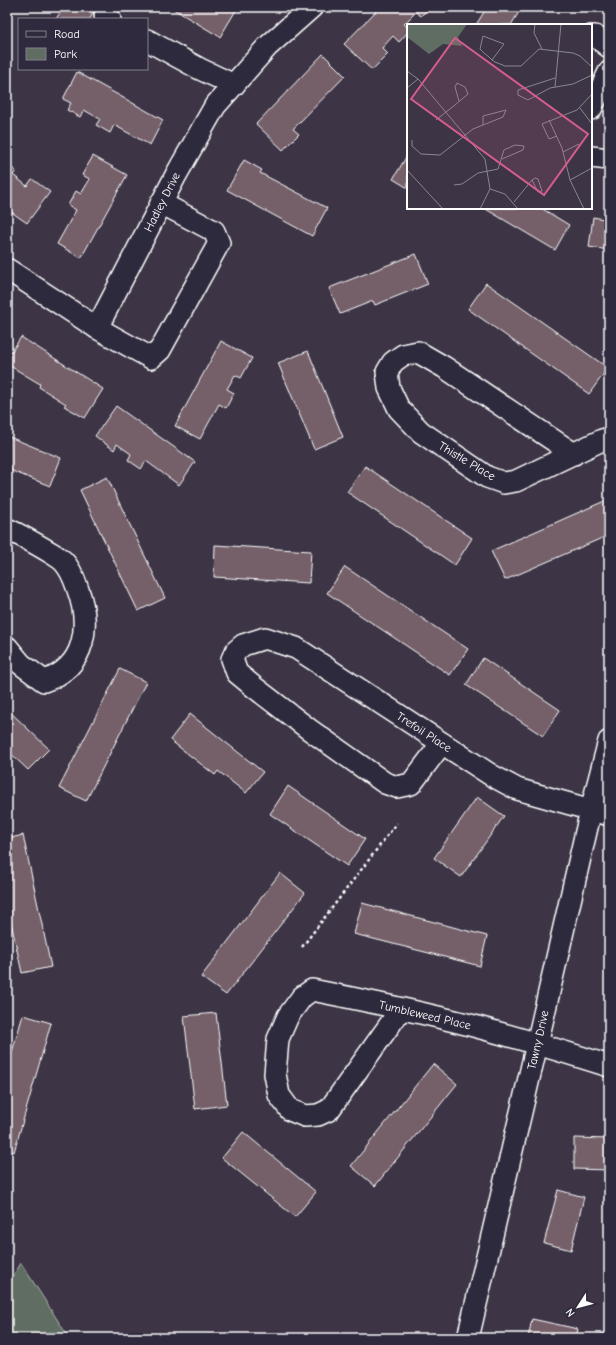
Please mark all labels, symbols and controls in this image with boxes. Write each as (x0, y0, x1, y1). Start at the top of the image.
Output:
legend (18, 18, 148, 70)
inset map (407, 24, 592, 209)
text: Road (54, 27, 80, 41)
text: Park (54, 47, 77, 61)
street label: Hadley Drive (141, 170, 183, 234)
street label: Thistle Place (436, 439, 498, 483)
street label: Trefoil Place (394, 709, 454, 755)
street label: Tumbleweed Place (378, 998, 472, 1032)
street label: Tawny Drive (524, 1009, 552, 1071)
north arrow (558, 1287, 598, 1327)
text: N (563, 1306, 578, 1319)

